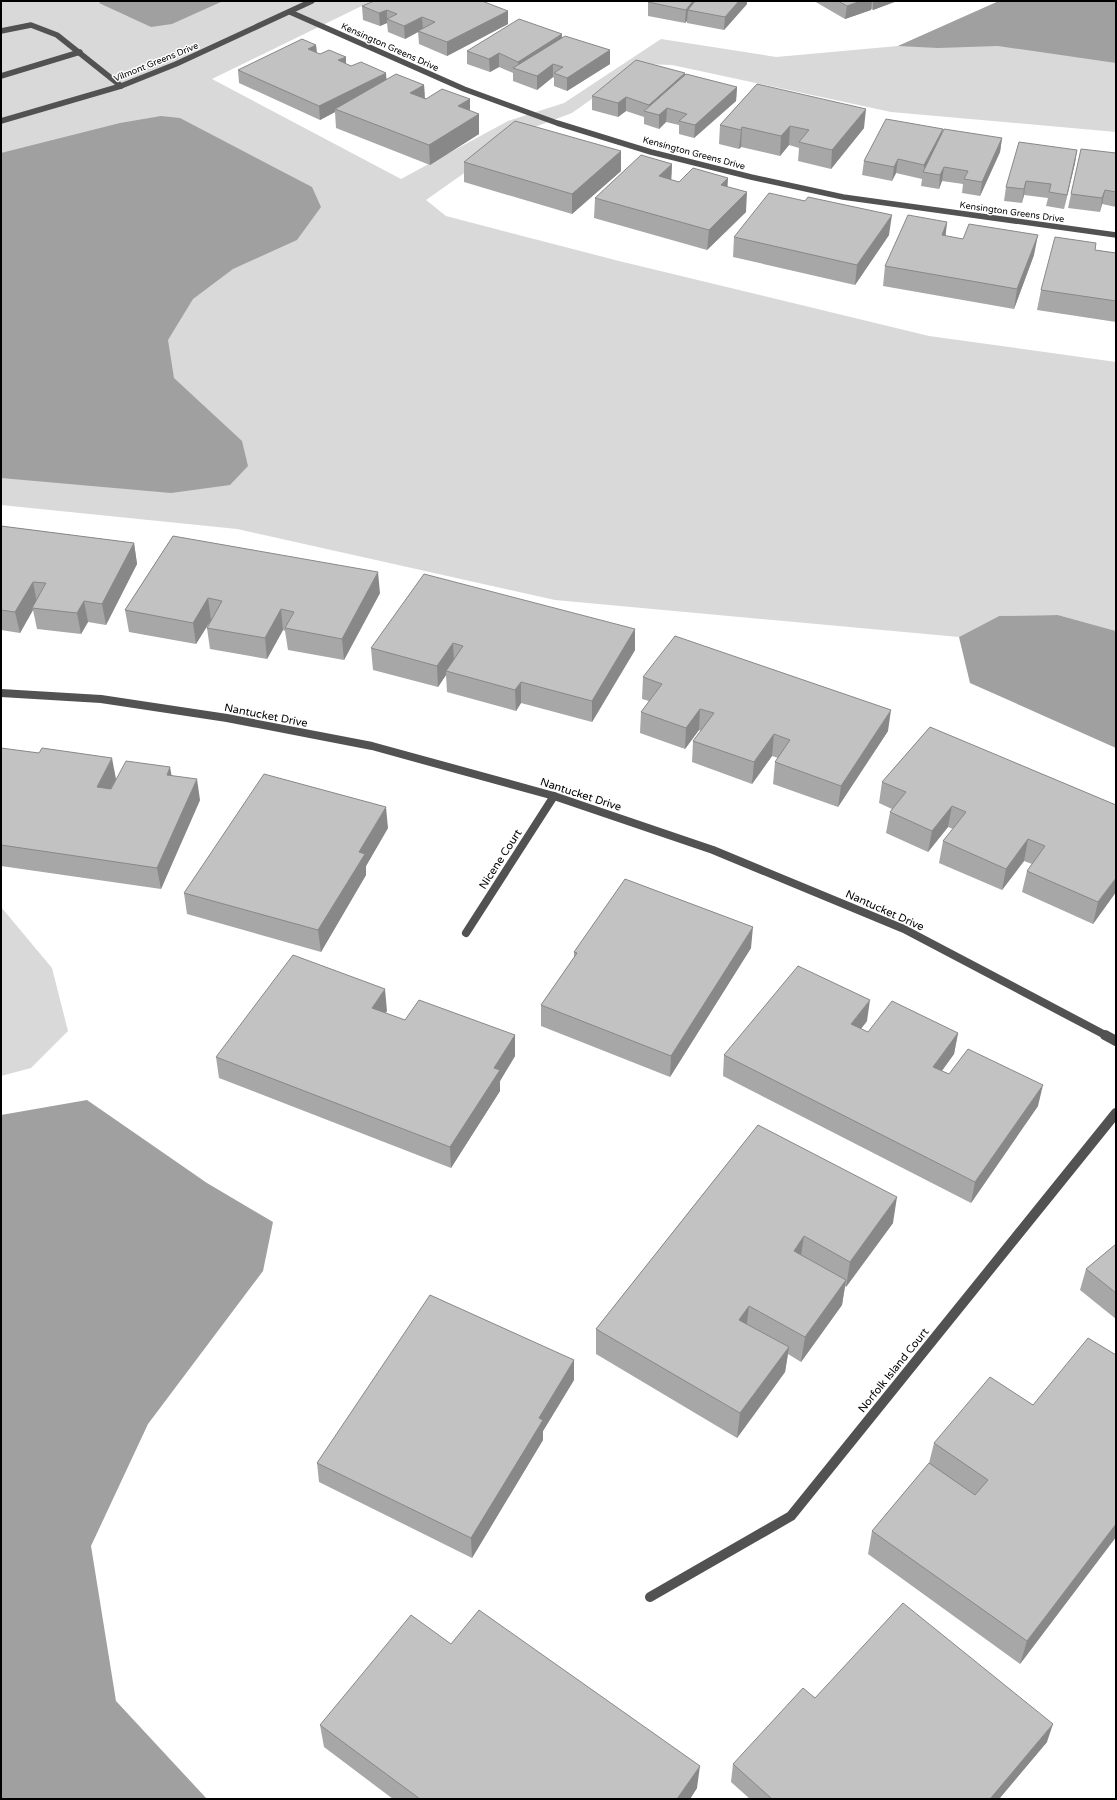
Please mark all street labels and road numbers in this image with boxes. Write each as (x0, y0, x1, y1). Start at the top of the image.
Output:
street label: Kensington Greens Drive (339, 21, 440, 74)
street label: Vilmont Greens Drive (112, 40, 200, 84)
street label: Kensington Greens Drive (641, 135, 746, 172)
street label: Kensington Greens Drive (959, 200, 1065, 225)
street label: Nantucket Drive (223, 701, 309, 730)
street label: Nantucket Drive (539, 775, 623, 814)
street label: Nicene Court (476, 827, 525, 892)
street label: Nantucket Drive (843, 887, 926, 934)
street label: Norfolk Island Court (855, 1326, 931, 1415)

